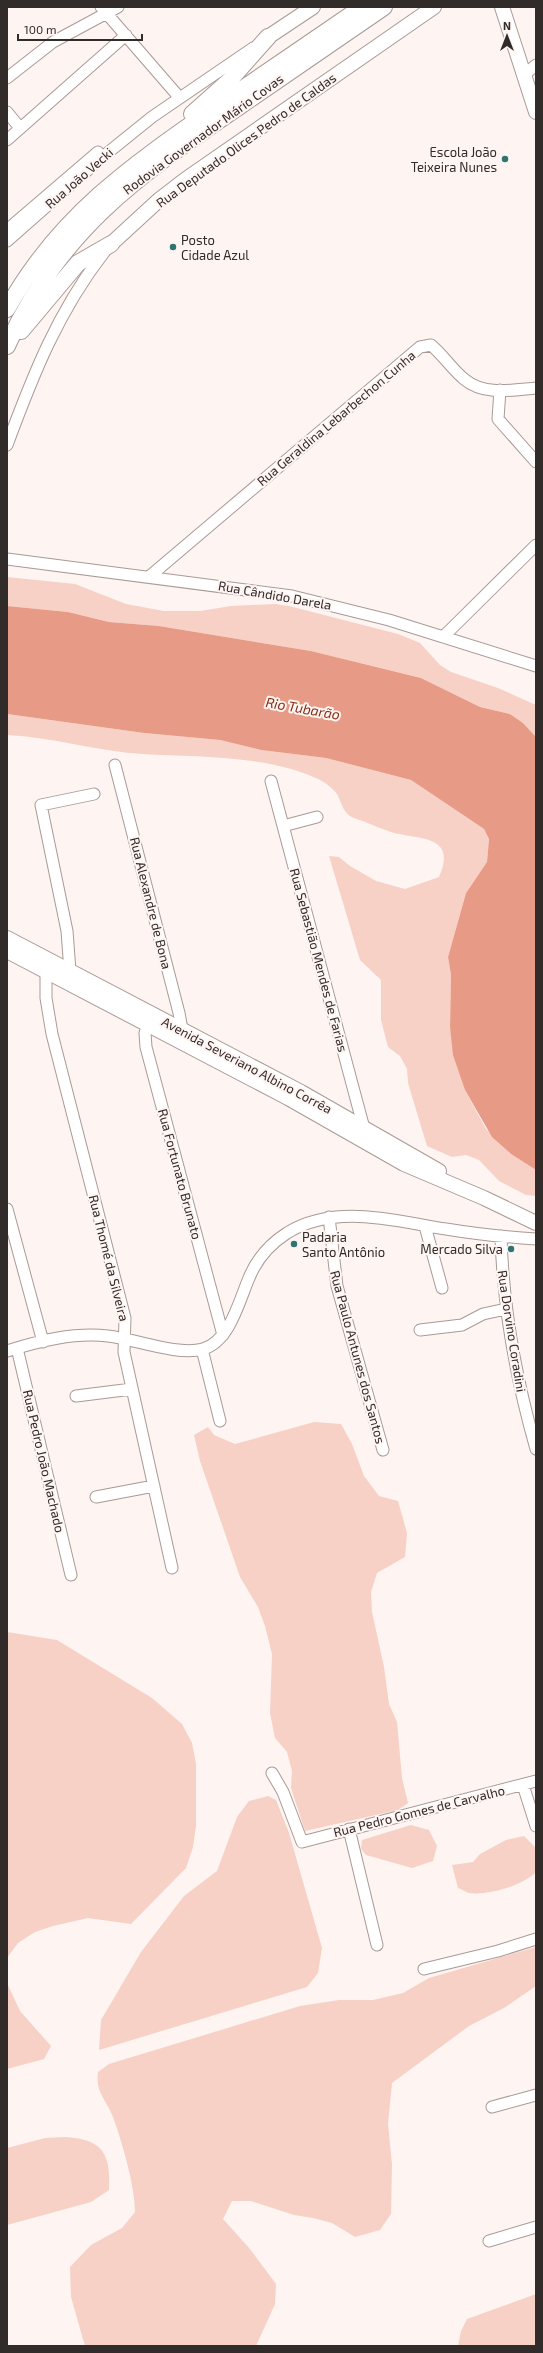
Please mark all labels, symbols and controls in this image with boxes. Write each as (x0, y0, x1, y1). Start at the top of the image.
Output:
scale bar (18, 16, 142, 42)
north arrow (487, 16, 527, 56)
text: N (503, 19, 511, 32)
text: 100 m (24, 22, 56, 36)
street label: Rua Deputado Olices Pedro de Caldas (153, 69, 339, 211)
street label: Rodovia Governador Mário Covas (120, 70, 286, 198)
street label: Rua João Vecki (42, 144, 116, 212)
place label: Escola João Teixeira Nunes (411, 144, 497, 175)
marker: Escola João Teixeira Nunes (500, 154, 510, 164)
place label: Posto Cidade Azul (181, 232, 249, 263)
marker: Posto Cidade Azul (168, 242, 178, 252)
street label: Rua Geraldina Lebarbechon Cunha (254, 347, 418, 489)
street label: Rua Cândido Darela (217, 577, 333, 613)
water label: Rio Tubarão (265, 693, 342, 723)
street label: Rua Alexandre de Bona (127, 835, 175, 971)
street label: Rua Sebastião Mendes de Farias (287, 866, 351, 1054)
street label: Avenida Severiano Albino Corrêa (159, 1013, 335, 1117)
street label: Rua Fortunato Brunato (155, 1107, 205, 1241)
street label: Rua Thomé da Silveira (86, 1193, 132, 1323)
place label: Padaria Santo Antônio (302, 1229, 385, 1260)
marker: Padaria Santo Antônio (289, 1239, 299, 1249)
place label: Mercado Silva (420, 1241, 503, 1257)
marker: Mercado Silva (506, 1244, 516, 1254)
street label: Rua Paulo Antunes dos Santos (327, 1269, 389, 1445)
street label: Rua Dorvino Coradini (494, 1269, 530, 1393)
street label: Rua Pedro João Machado (20, 1388, 68, 1534)
street label: Rua Pedro Gomes de Carvalho (332, 1782, 506, 1840)

